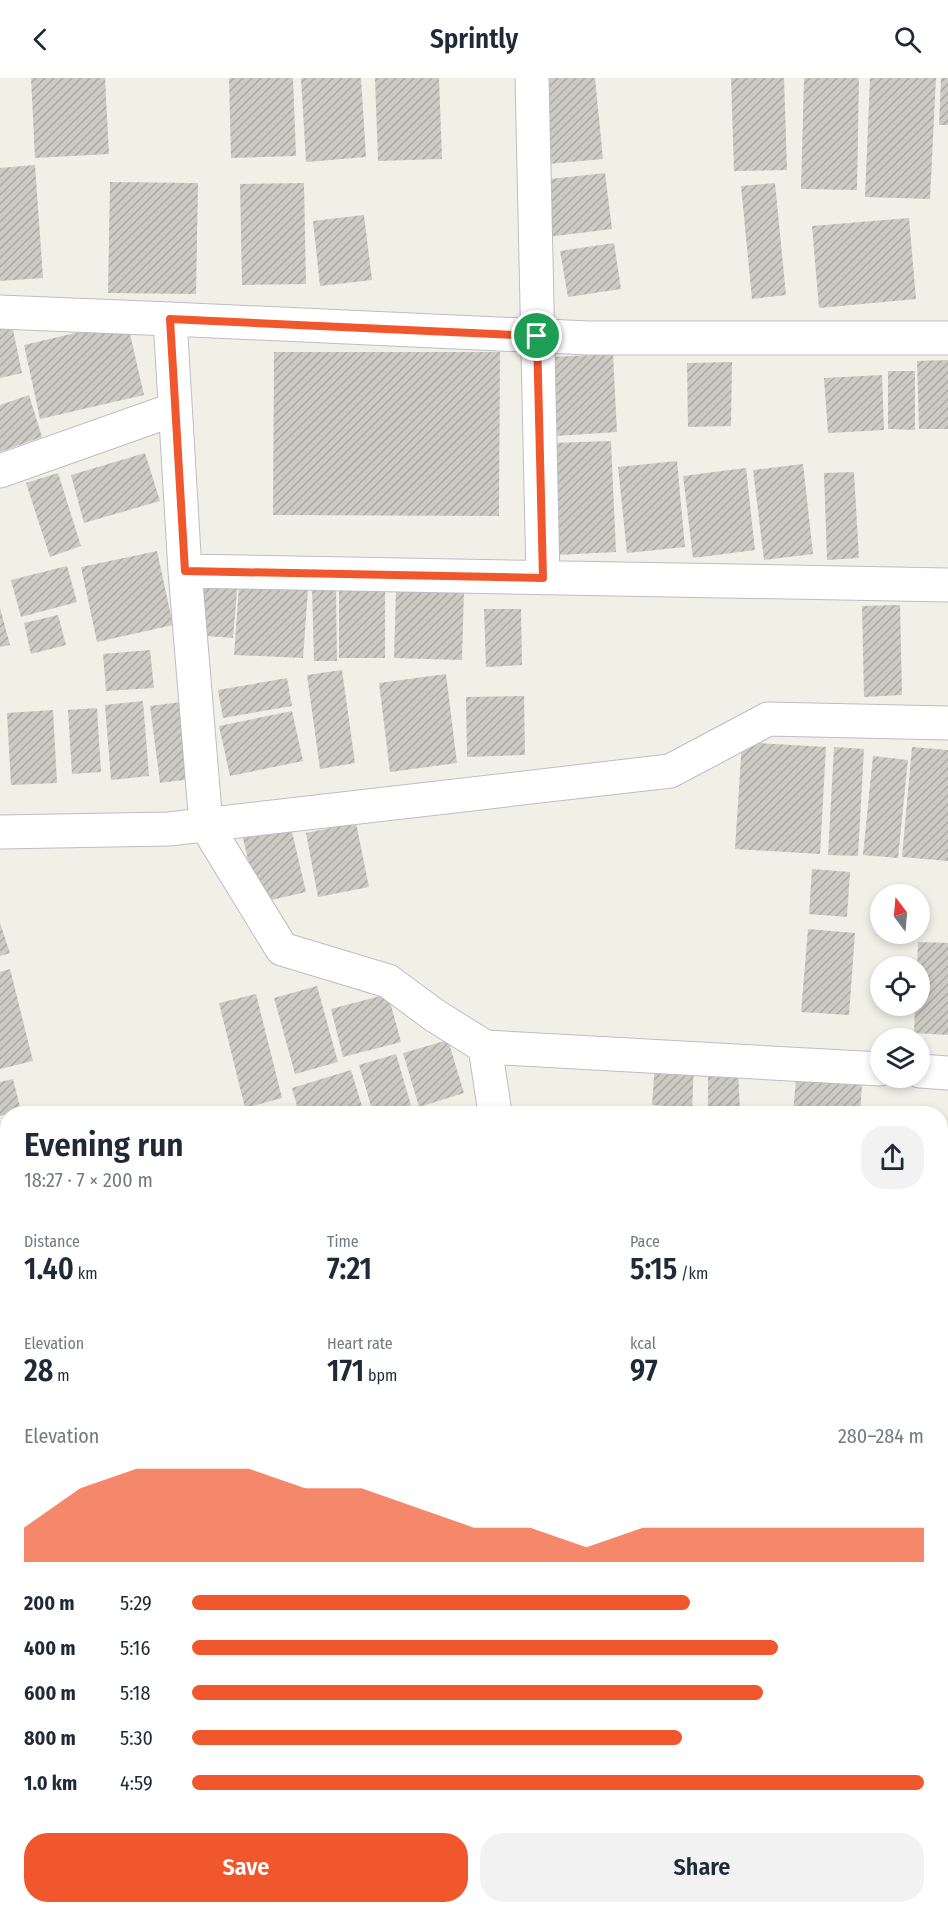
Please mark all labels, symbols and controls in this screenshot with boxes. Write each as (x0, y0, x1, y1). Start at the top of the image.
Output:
icon: back (24, 23, 57, 56)
text: Sprintly (430, 23, 518, 55)
icon: search (891, 23, 924, 56)
pin (511, 310, 562, 361)
icon: arrive (520, 319, 553, 352)
north arrow (870, 884, 930, 944)
map controls (870, 884, 930, 1088)
button: locate (870, 956, 930, 1016)
button: layers (870, 1028, 930, 1088)
text: Evening run (24, 1125, 184, 1165)
button: share (861, 1126, 924, 1189)
text: 18:27 · 7 × 200 m (24, 1168, 153, 1192)
text: Distance (24, 1232, 80, 1251)
text: Time (327, 1232, 359, 1251)
text: Pace (630, 1232, 660, 1251)
text: 1.40 (24, 1251, 74, 1287)
text: 7:21 (327, 1251, 372, 1287)
text: 5:15 (630, 1251, 677, 1287)
text: km (74, 1264, 97, 1283)
text: /km (677, 1264, 708, 1283)
text: Elevation (24, 1334, 84, 1353)
text: Heart rate (327, 1334, 393, 1353)
text: kcal (630, 1334, 656, 1353)
text: 28 (24, 1353, 53, 1389)
text: 171 (327, 1353, 364, 1389)
text: 97 (630, 1353, 658, 1389)
text: m (53, 1366, 70, 1385)
text: bpm (364, 1366, 397, 1385)
text: Elevation (24, 1424, 99, 1448)
text: 280–284 m (838, 1424, 924, 1448)
text: 200 m (24, 1591, 75, 1615)
text: 5:29 (120, 1591, 152, 1615)
text: 400 m (24, 1636, 76, 1660)
text: 5:16 (120, 1636, 150, 1660)
text: 600 m (24, 1681, 76, 1705)
text: 5:18 (120, 1681, 150, 1705)
text: 800 m (24, 1726, 76, 1750)
text: 5:30 (120, 1726, 153, 1750)
text: 1.0 km (24, 1771, 77, 1795)
text: 4:59 (120, 1771, 153, 1795)
button: Save (24, 1833, 468, 1902)
button: Share (480, 1833, 924, 1902)

